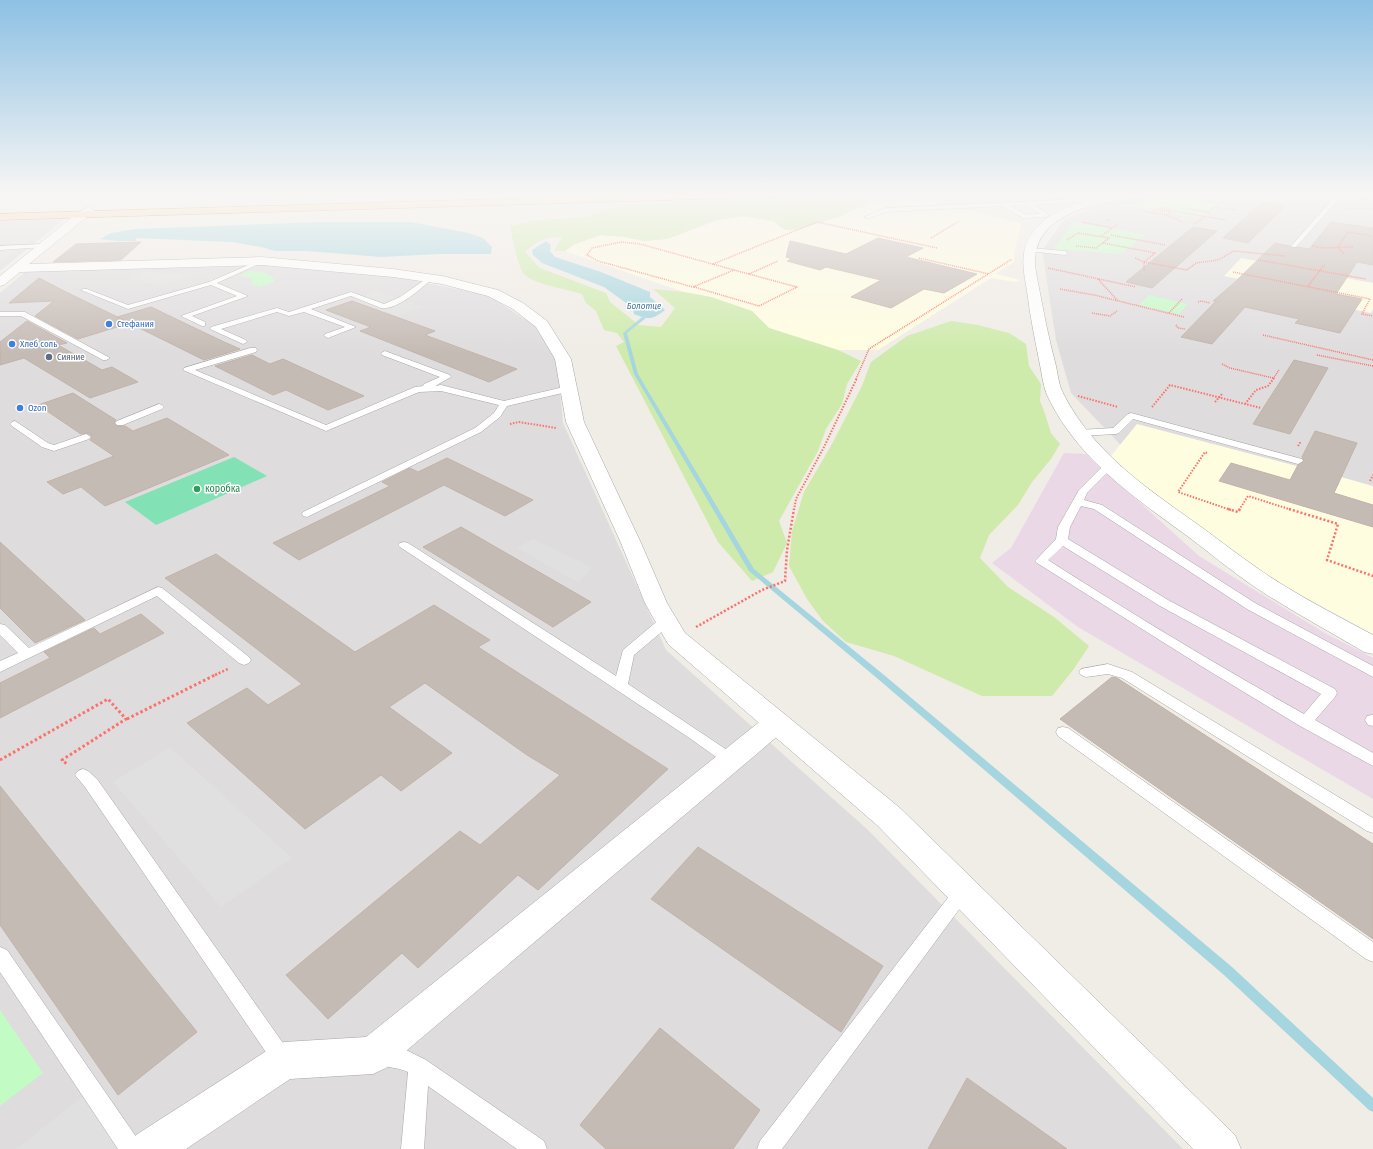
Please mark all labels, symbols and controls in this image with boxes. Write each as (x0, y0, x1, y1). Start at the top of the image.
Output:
water label: Болотце (627, 301, 662, 311)
marker: Стефания (104, 319, 114, 329)
place label: Стефания (117, 319, 154, 329)
marker: Хлеб соль (7, 339, 17, 349)
place label: Хлеб соль (20, 339, 57, 349)
marker: Сияние (44, 352, 54, 362)
place label: Сияние (57, 352, 85, 362)
marker: Ozon (15, 403, 25, 413)
place label: Ozon (28, 403, 47, 413)
place label: коробка (205, 483, 240, 495)
marker: коробка (192, 484, 202, 494)

